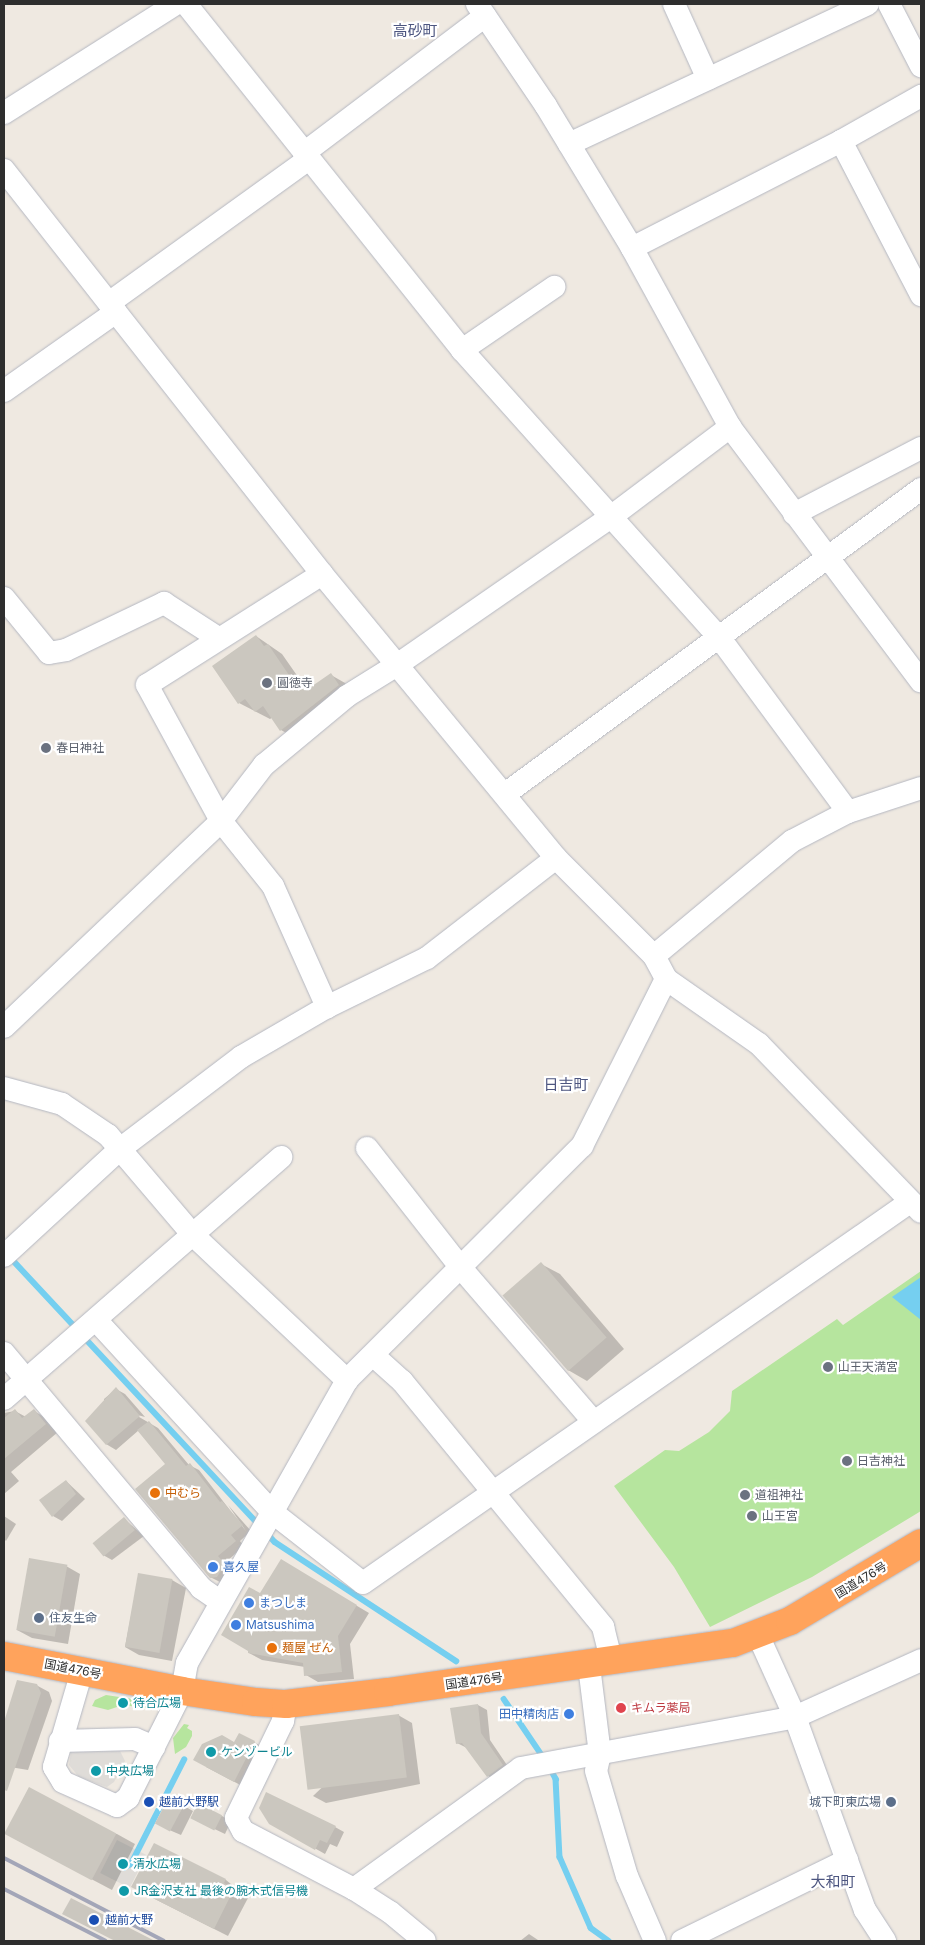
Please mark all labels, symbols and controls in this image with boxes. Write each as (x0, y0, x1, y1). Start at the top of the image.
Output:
district label: 高砂町 (393, 22, 437, 40)
place label: 圓徳寺 (277, 676, 313, 690)
marker: 圓徳寺 (261, 677, 273, 689)
place label: 春日神社 (56, 741, 104, 755)
marker: 春日神社 (40, 742, 52, 754)
district label: 日吉町 (544, 1076, 588, 1094)
place label: 山王天満宮 (838, 1360, 898, 1374)
marker: 山王天満宮 (822, 1361, 834, 1373)
place label: 日吉神社 (857, 1454, 905, 1468)
marker: 日吉神社 (841, 1455, 853, 1467)
place label: 中むら (165, 1486, 201, 1500)
marker: 中むら (149, 1487, 161, 1499)
place label: 道祖神社 (755, 1488, 803, 1502)
marker: 道祖神社 (739, 1489, 751, 1501)
place label: 山王宮 (762, 1509, 798, 1523)
marker: 山王宮 (746, 1510, 758, 1522)
street label: 国道476号 (833, 1559, 889, 1601)
place label: 喜久屋 (223, 1560, 259, 1574)
marker: 喜久屋 (207, 1561, 219, 1573)
place label: まつしま (259, 1596, 307, 1610)
marker: まつしま (243, 1597, 255, 1609)
place label: 住友生命 (49, 1611, 97, 1625)
marker: 住友生命 (33, 1612, 45, 1624)
place label: Matsushima (246, 1618, 314, 1632)
marker: Matsushima (230, 1619, 242, 1631)
place label: 麺屋 ぜん (282, 1641, 333, 1655)
marker: 麺屋 ぜん (266, 1642, 278, 1654)
street label: 国道476号 (43, 1656, 103, 1682)
street label: 国道476号 (444, 1670, 504, 1692)
place label: 待合広場 (133, 1696, 181, 1710)
marker: 待合広場 (117, 1697, 129, 1709)
place label: キムラ薬局 (631, 1701, 691, 1715)
marker: キムラ薬局 (615, 1702, 627, 1714)
place label: 田中精肉店 (499, 1707, 559, 1721)
marker: 田中精肉店 (563, 1708, 575, 1720)
place label: ケンゾービル (221, 1745, 293, 1759)
marker: ケンゾービル (205, 1746, 217, 1758)
place label: 中央広場 (106, 1764, 154, 1778)
marker: 中央広場 (90, 1765, 102, 1777)
place label: 越前大野駅 (159, 1795, 219, 1809)
place label: 城下町東広場 (809, 1795, 881, 1809)
marker: 越前大野駅 (143, 1796, 155, 1808)
marker: 城下町東広場 (885, 1796, 897, 1808)
place label: 清水広場 (133, 1857, 181, 1871)
marker: 清水広場 (117, 1858, 129, 1870)
district label: 大和町 (811, 1873, 855, 1891)
place label: JR金沢支社 最後の腕木式信号機 (134, 1884, 308, 1898)
marker: JR金沢支社 最後の腕木式信号機 (118, 1885, 130, 1897)
marker: 越前大野 (87, 1913, 101, 1927)
place label: 越前大野 (105, 1913, 153, 1927)

